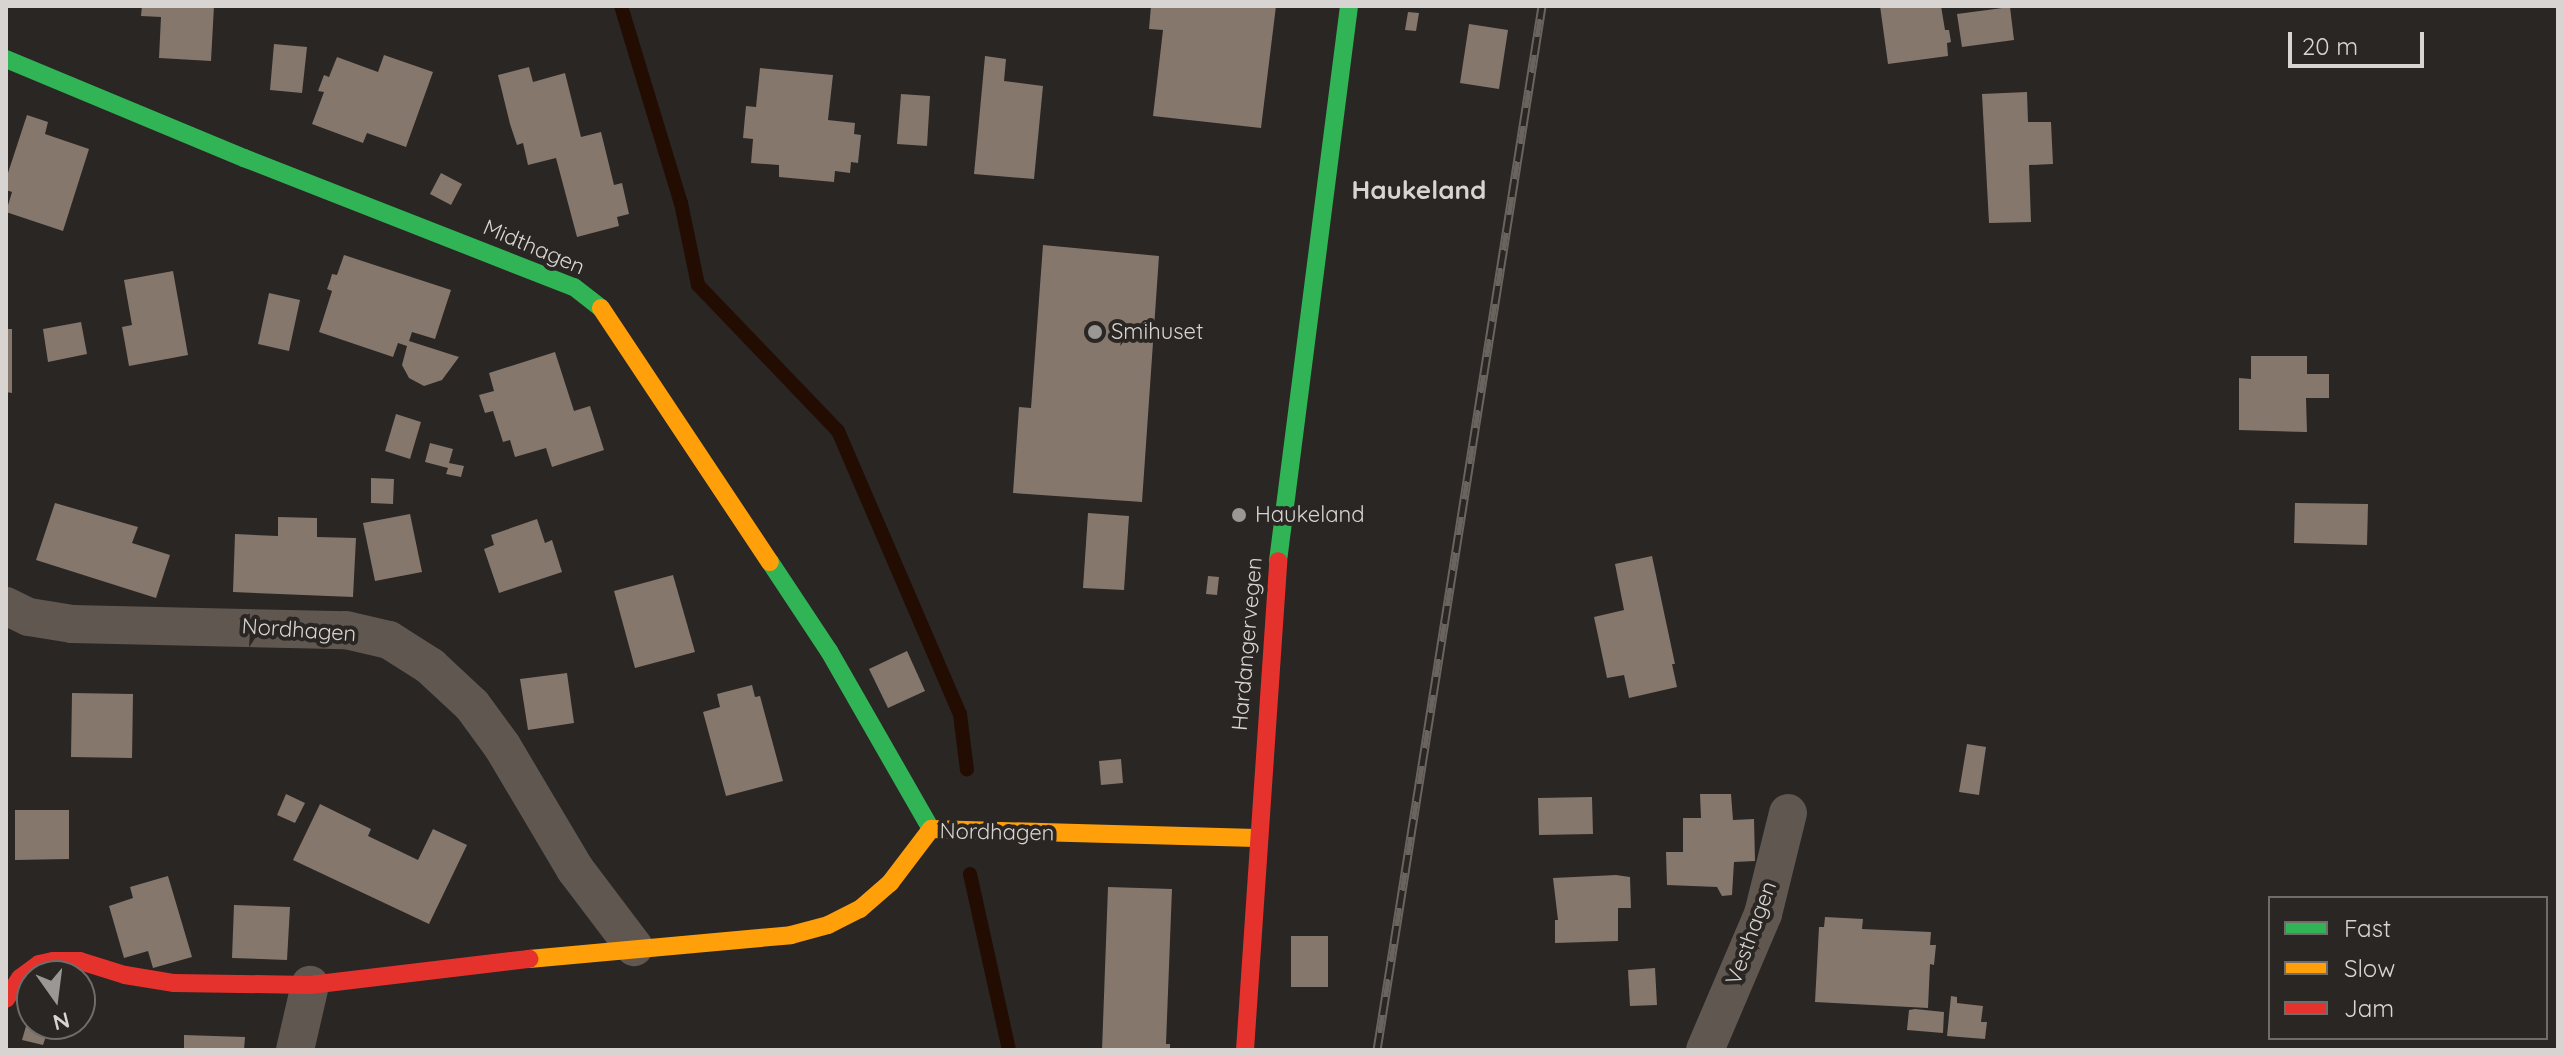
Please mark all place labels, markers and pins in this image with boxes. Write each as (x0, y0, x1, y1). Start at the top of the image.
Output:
place label: Smihuset (1111, 319, 1203, 345)
marker: Smihuset (1086, 323, 1104, 341)
place label: Haukeland (1255, 502, 1365, 528)
marker: Haukeland (1230, 506, 1248, 524)

